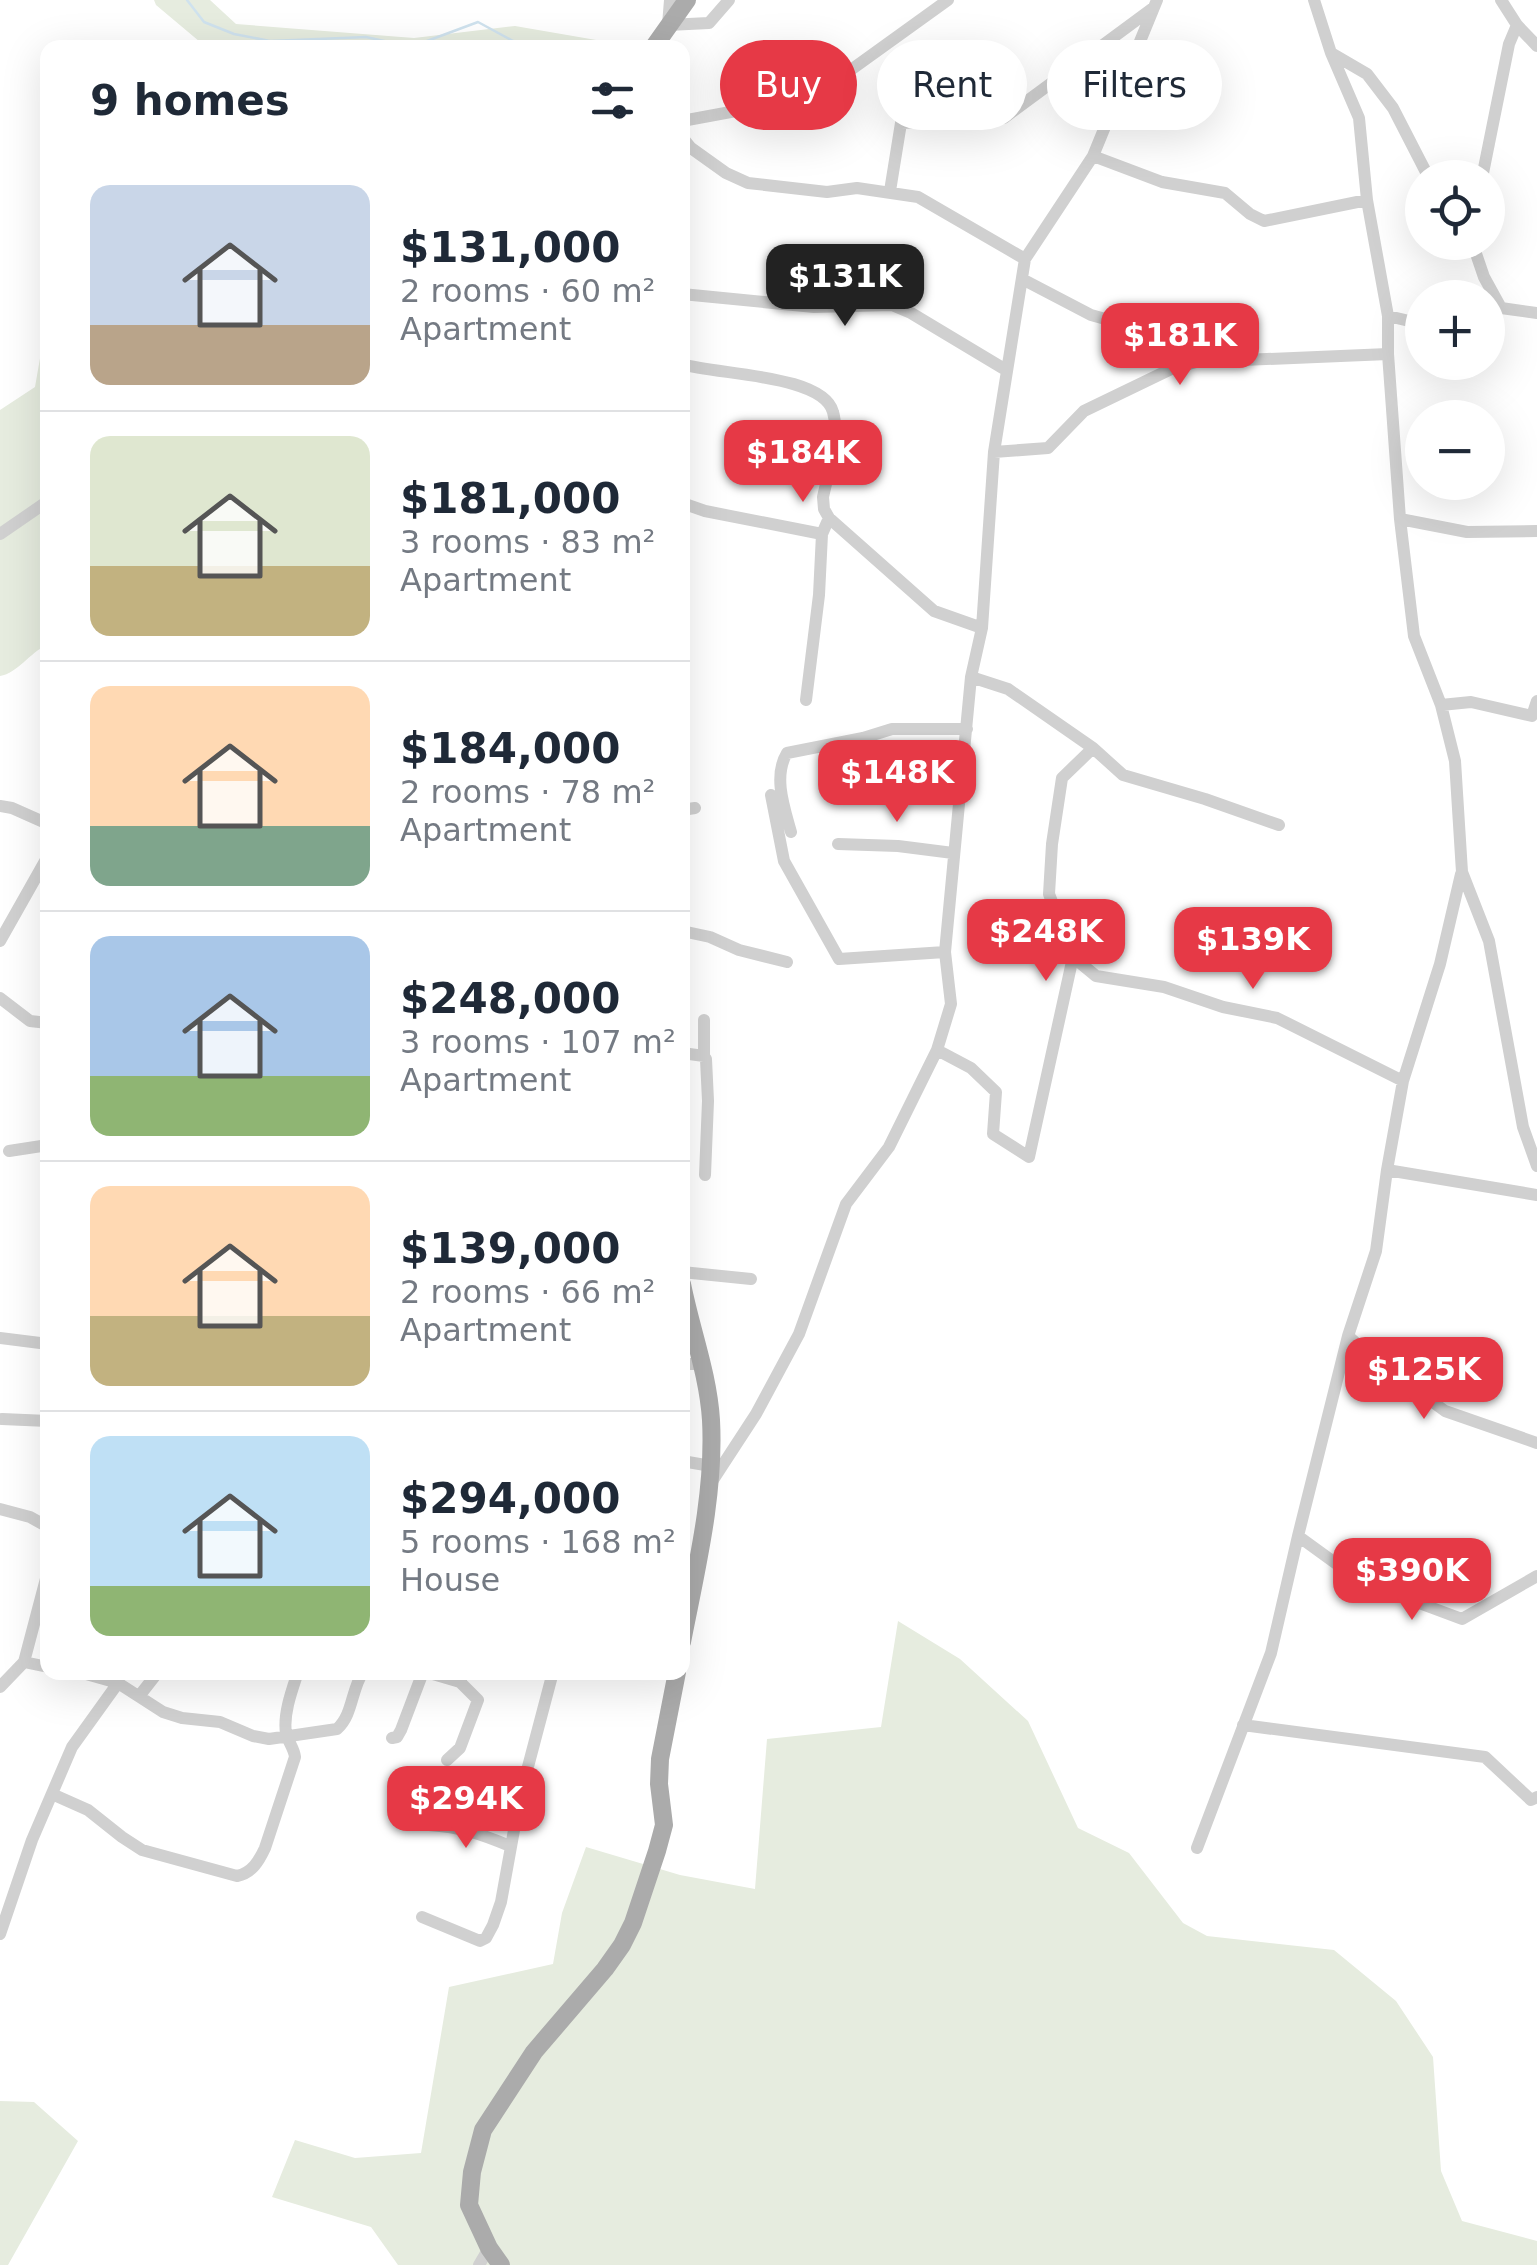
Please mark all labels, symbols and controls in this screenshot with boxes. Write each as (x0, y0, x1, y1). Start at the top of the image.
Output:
chip: Buy (720, 40, 857, 130)
chip: Rent (877, 40, 1027, 130)
chip: Filters (1047, 40, 1222, 130)
icon: filters (585, 73, 640, 128)
text: 9 homes (90, 76, 290, 125)
map controls (1405, 160, 1505, 500)
button: locate (1405, 160, 1505, 260)
text: $131,000 (400, 223, 621, 272)
icon: home (170, 225, 290, 345)
pin: $131K (775, 244, 915, 329)
text: $131K (788, 257, 902, 295)
text: 2 rooms · 60 m² (400, 272, 655, 310)
button: + (1405, 280, 1505, 380)
pin: $181K (1110, 303, 1250, 388)
text: Apartment (400, 310, 571, 348)
text: $181K (1123, 316, 1237, 354)
button: − (1405, 400, 1505, 500)
pin: $184K (733, 420, 873, 505)
text: $184K (746, 433, 860, 471)
text: $181,000 (400, 474, 621, 523)
icon: home (170, 476, 290, 596)
text: 3 rooms · 83 m² (400, 523, 655, 561)
text: Apartment (400, 561, 571, 599)
text: $184,000 (400, 724, 621, 773)
icon: home (170, 726, 290, 846)
pin: $148K (827, 740, 967, 825)
text: $148K (840, 753, 954, 791)
text: 2 rooms · 78 m² (400, 773, 655, 811)
text: Apartment (400, 811, 571, 849)
pin: $248K (976, 899, 1116, 984)
pin: $139K (1183, 907, 1323, 992)
text: $248K (989, 912, 1103, 950)
text: $139K (1196, 920, 1310, 958)
text: $248,000 (400, 974, 621, 1023)
icon: home (170, 976, 290, 1096)
text: 3 rooms · 107 m² (400, 1023, 676, 1061)
text: Apartment (400, 1061, 571, 1099)
text: $139,000 (400, 1224, 621, 1273)
icon: home (170, 1226, 290, 1346)
text: 2 rooms · 66 m² (400, 1273, 655, 1311)
text: Apartment (400, 1311, 571, 1349)
pin: $125K (1354, 1337, 1494, 1422)
text: $125K (1367, 1350, 1481, 1388)
text: $294,000 (400, 1474, 621, 1523)
icon: home (170, 1476, 290, 1596)
text: 5 rooms · 168 m² (400, 1523, 676, 1561)
pin: $390K (1342, 1538, 1482, 1623)
text: $390K (1355, 1551, 1469, 1589)
text: House (400, 1561, 500, 1599)
pin: $294K (396, 1766, 536, 1851)
text: $294K (409, 1779, 523, 1817)

